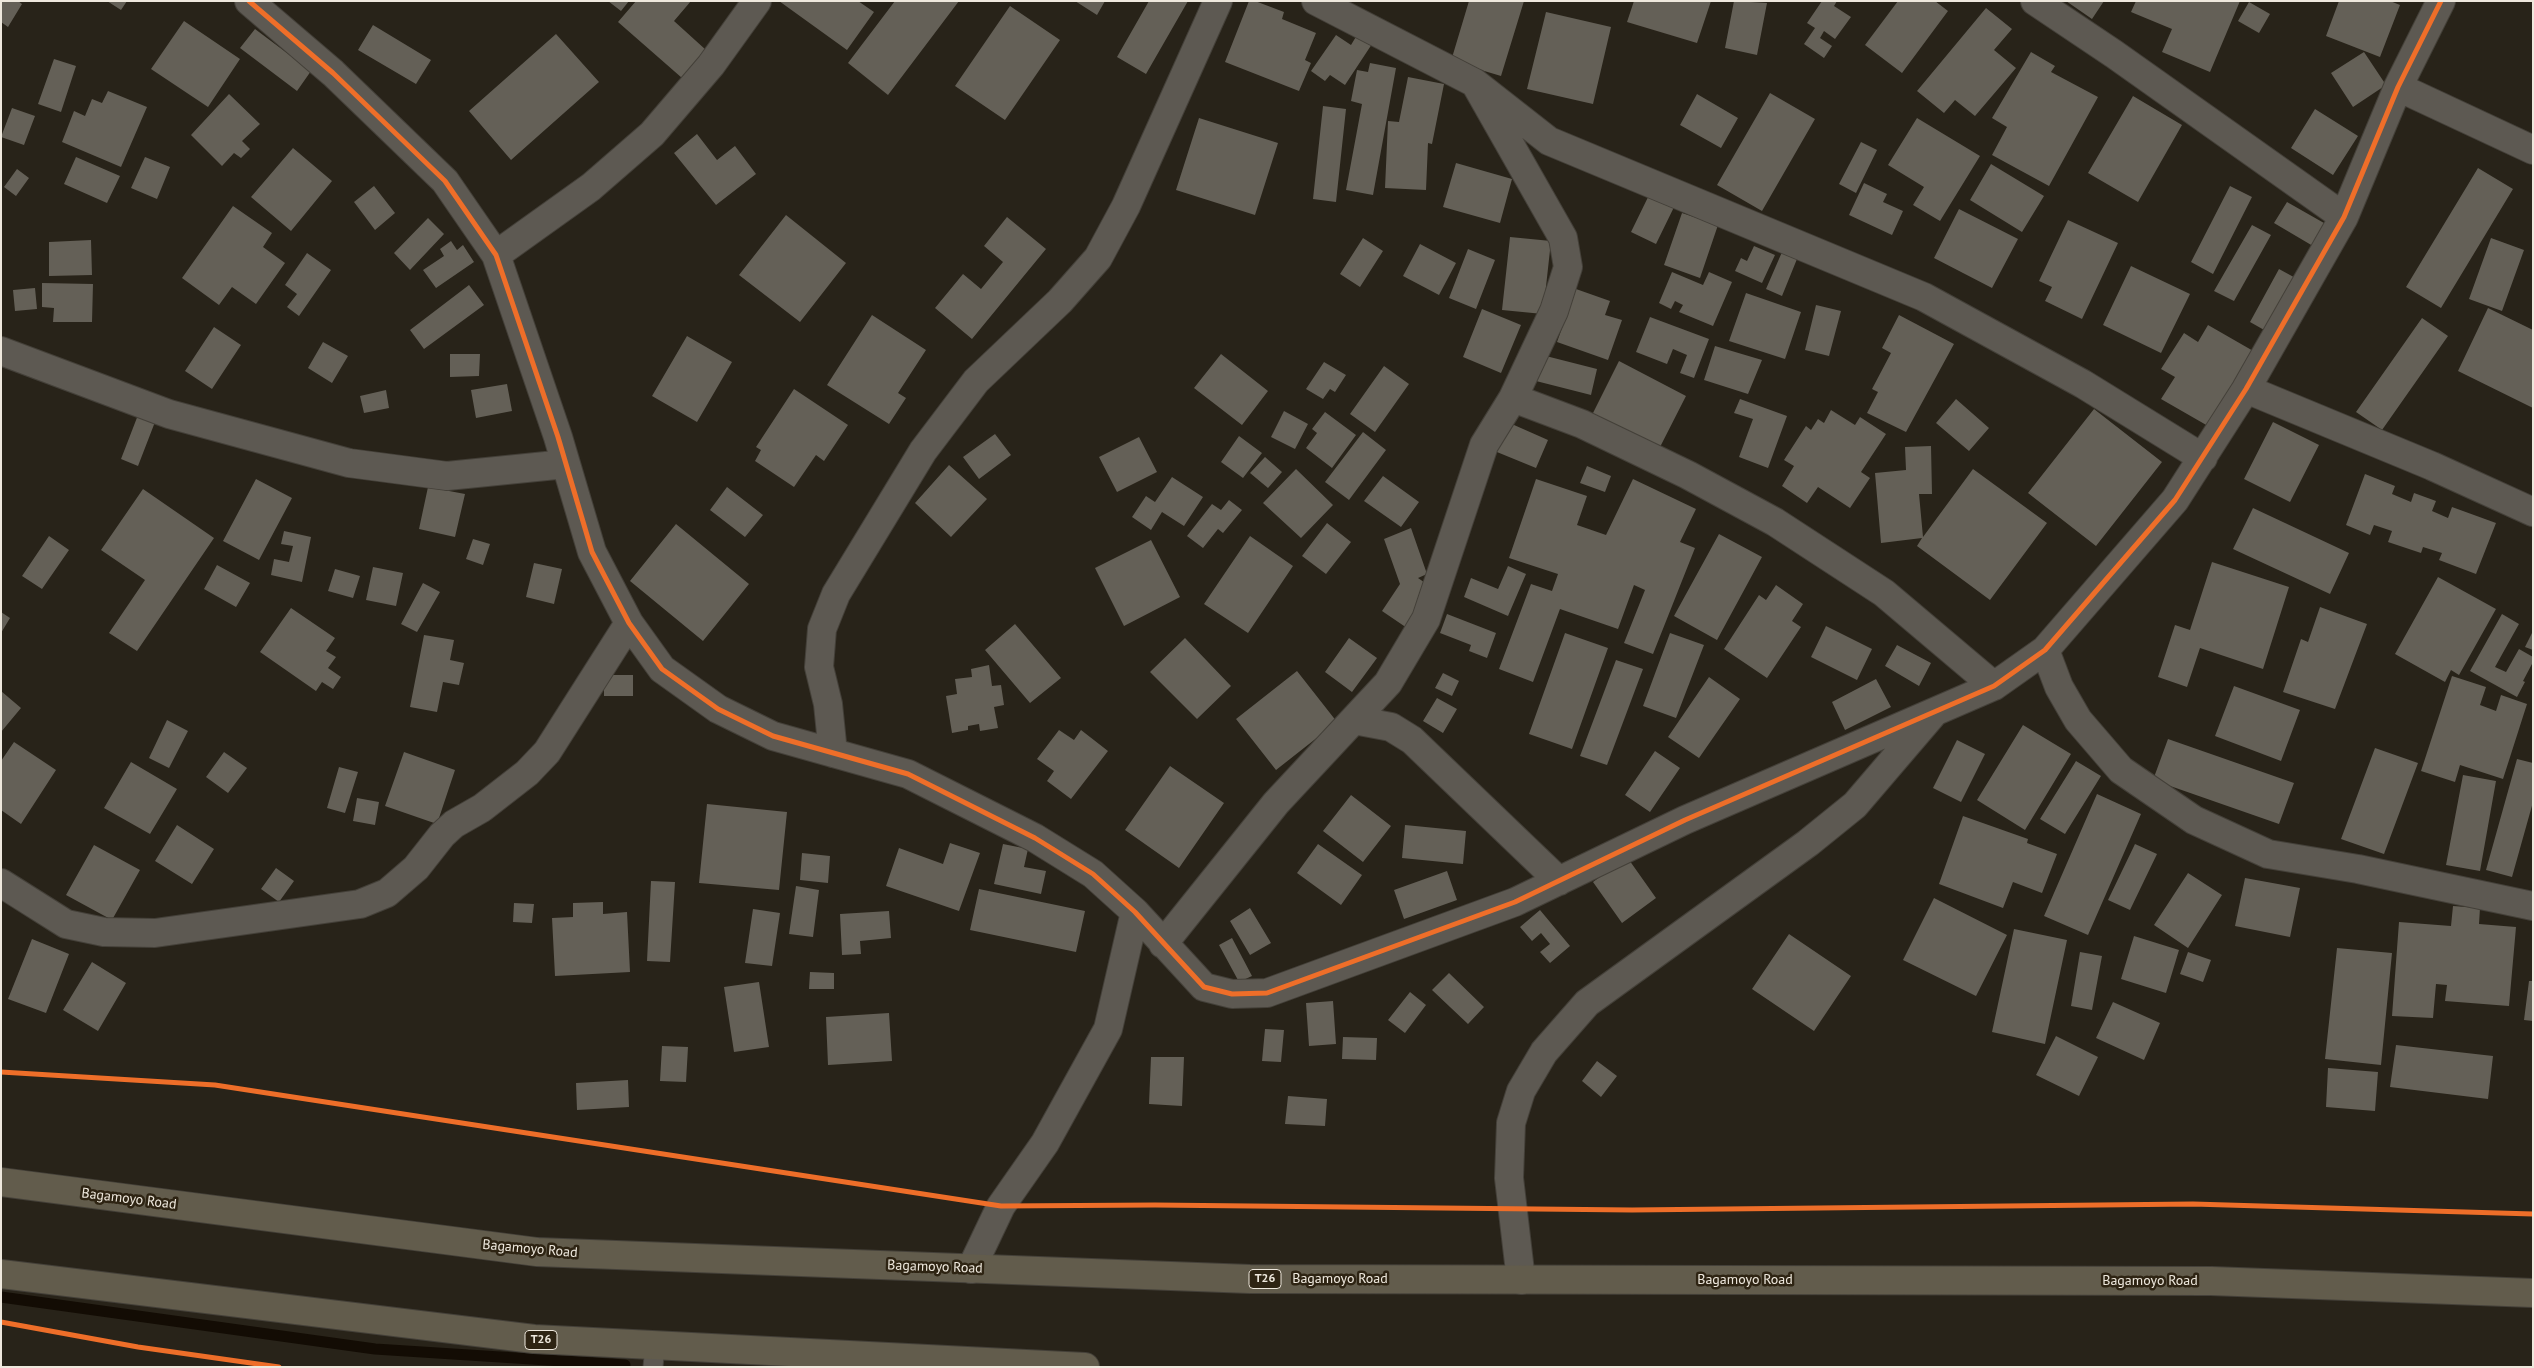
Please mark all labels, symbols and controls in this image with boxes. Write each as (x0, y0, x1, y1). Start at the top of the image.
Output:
street label: Bagamoyo Road (81, 1185, 177, 1213)
street label: Bagamoyo Road (482, 1236, 578, 1262)
street label: Bagamoyo Road (887, 1257, 983, 1277)
road number: T26 (1249, 1270, 1281, 1288)
street label: Bagamoyo Road (1292, 1271, 1388, 1287)
street label: Bagamoyo Road (1697, 1272, 1793, 1288)
street label: Bagamoyo Road (2102, 1273, 2198, 1289)
road number: T26 (525, 1330, 557, 1350)

